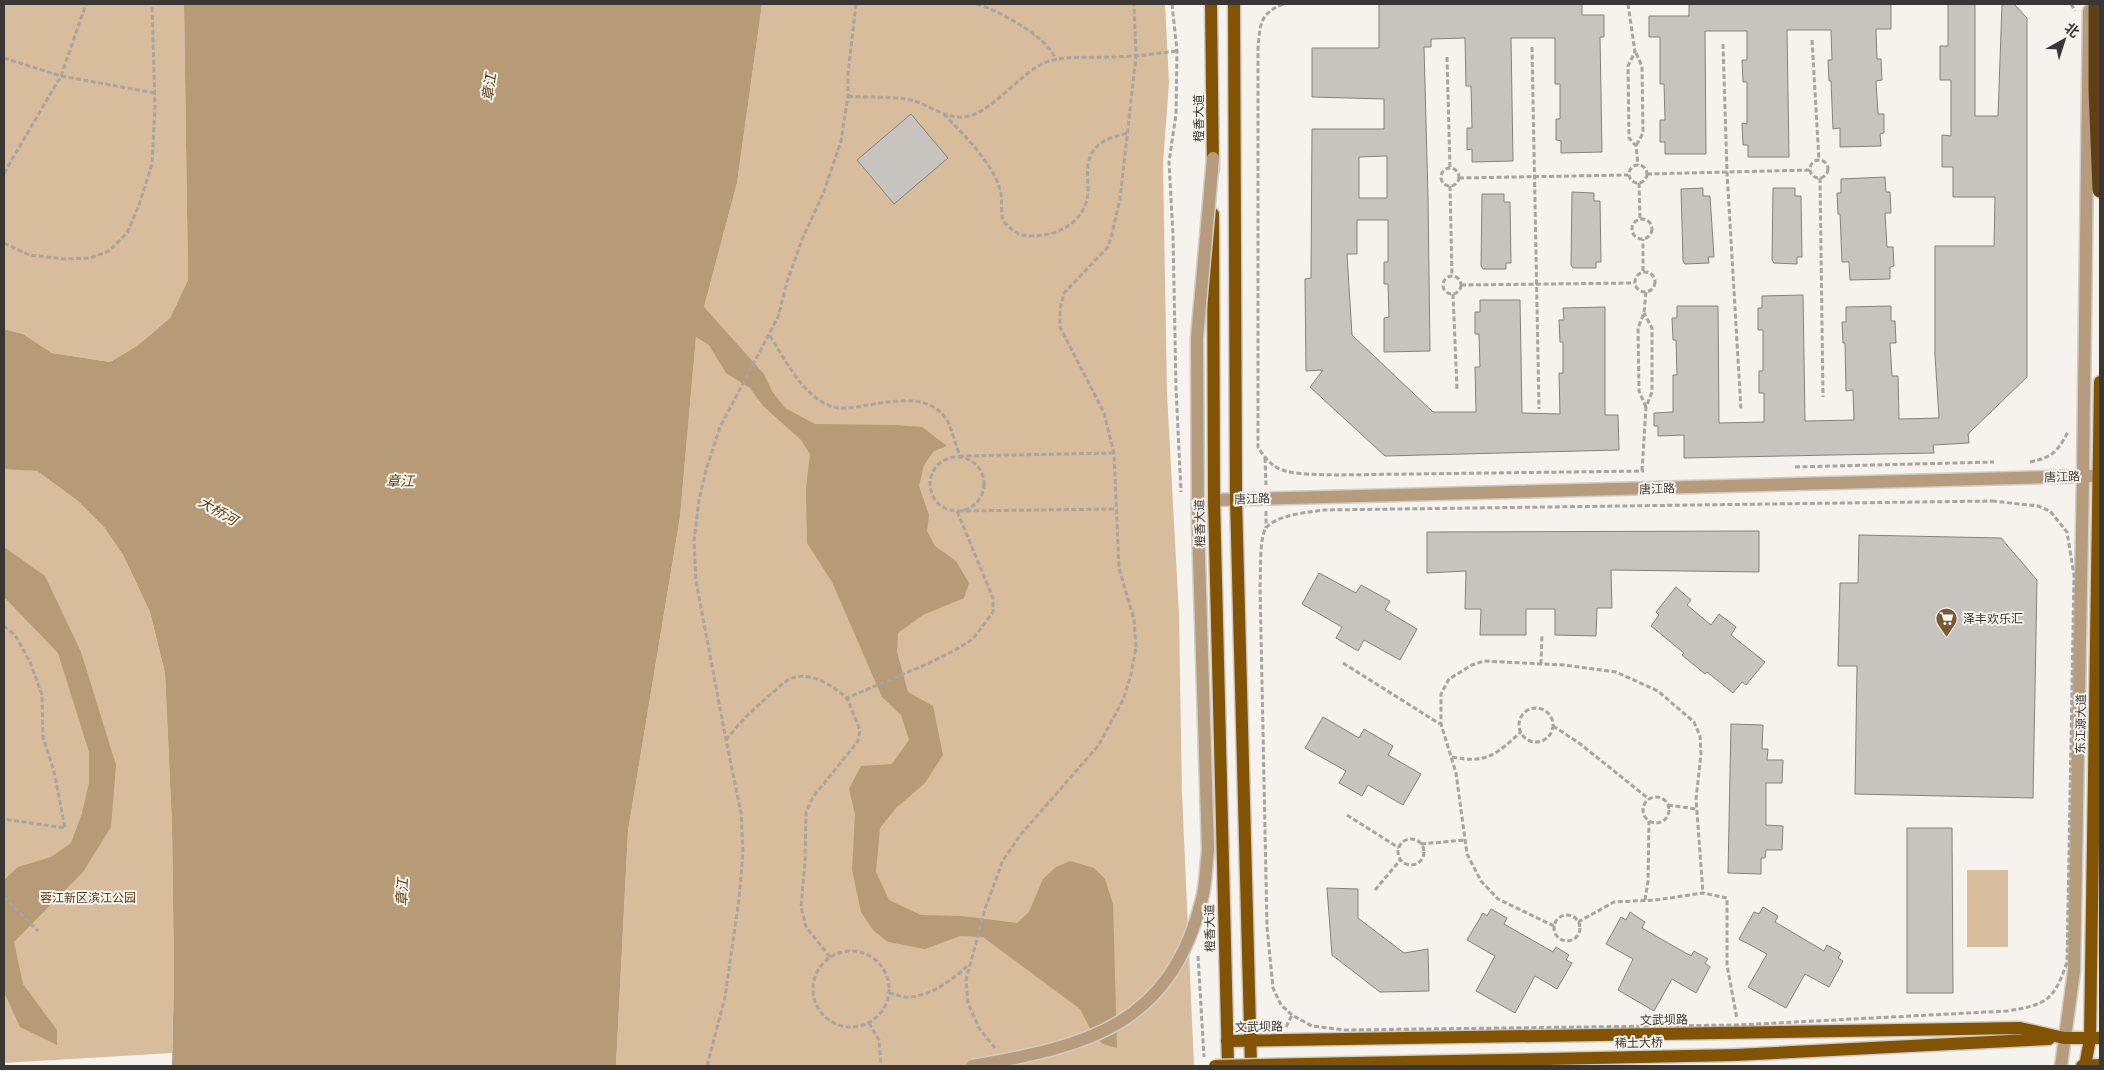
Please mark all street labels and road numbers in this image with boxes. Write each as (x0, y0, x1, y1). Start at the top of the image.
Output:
street label: 橙香大道 (1192, 94, 1207, 142)
street label: 唐江路 (2044, 469, 2080, 486)
street label: 唐江路 (1639, 481, 1675, 498)
street label: 唐江路 (1234, 491, 1270, 508)
street label: 橙香大道 (1193, 499, 1208, 547)
street label: 东江源大道 (2073, 694, 2090, 754)
street label: 橙香大道 (1203, 904, 1218, 952)
street label: 文武坝路 (1640, 1013, 1688, 1028)
street label: 文武坝路 (1235, 1020, 1283, 1035)
street label: 稀土大桥 (1615, 1036, 1663, 1051)

